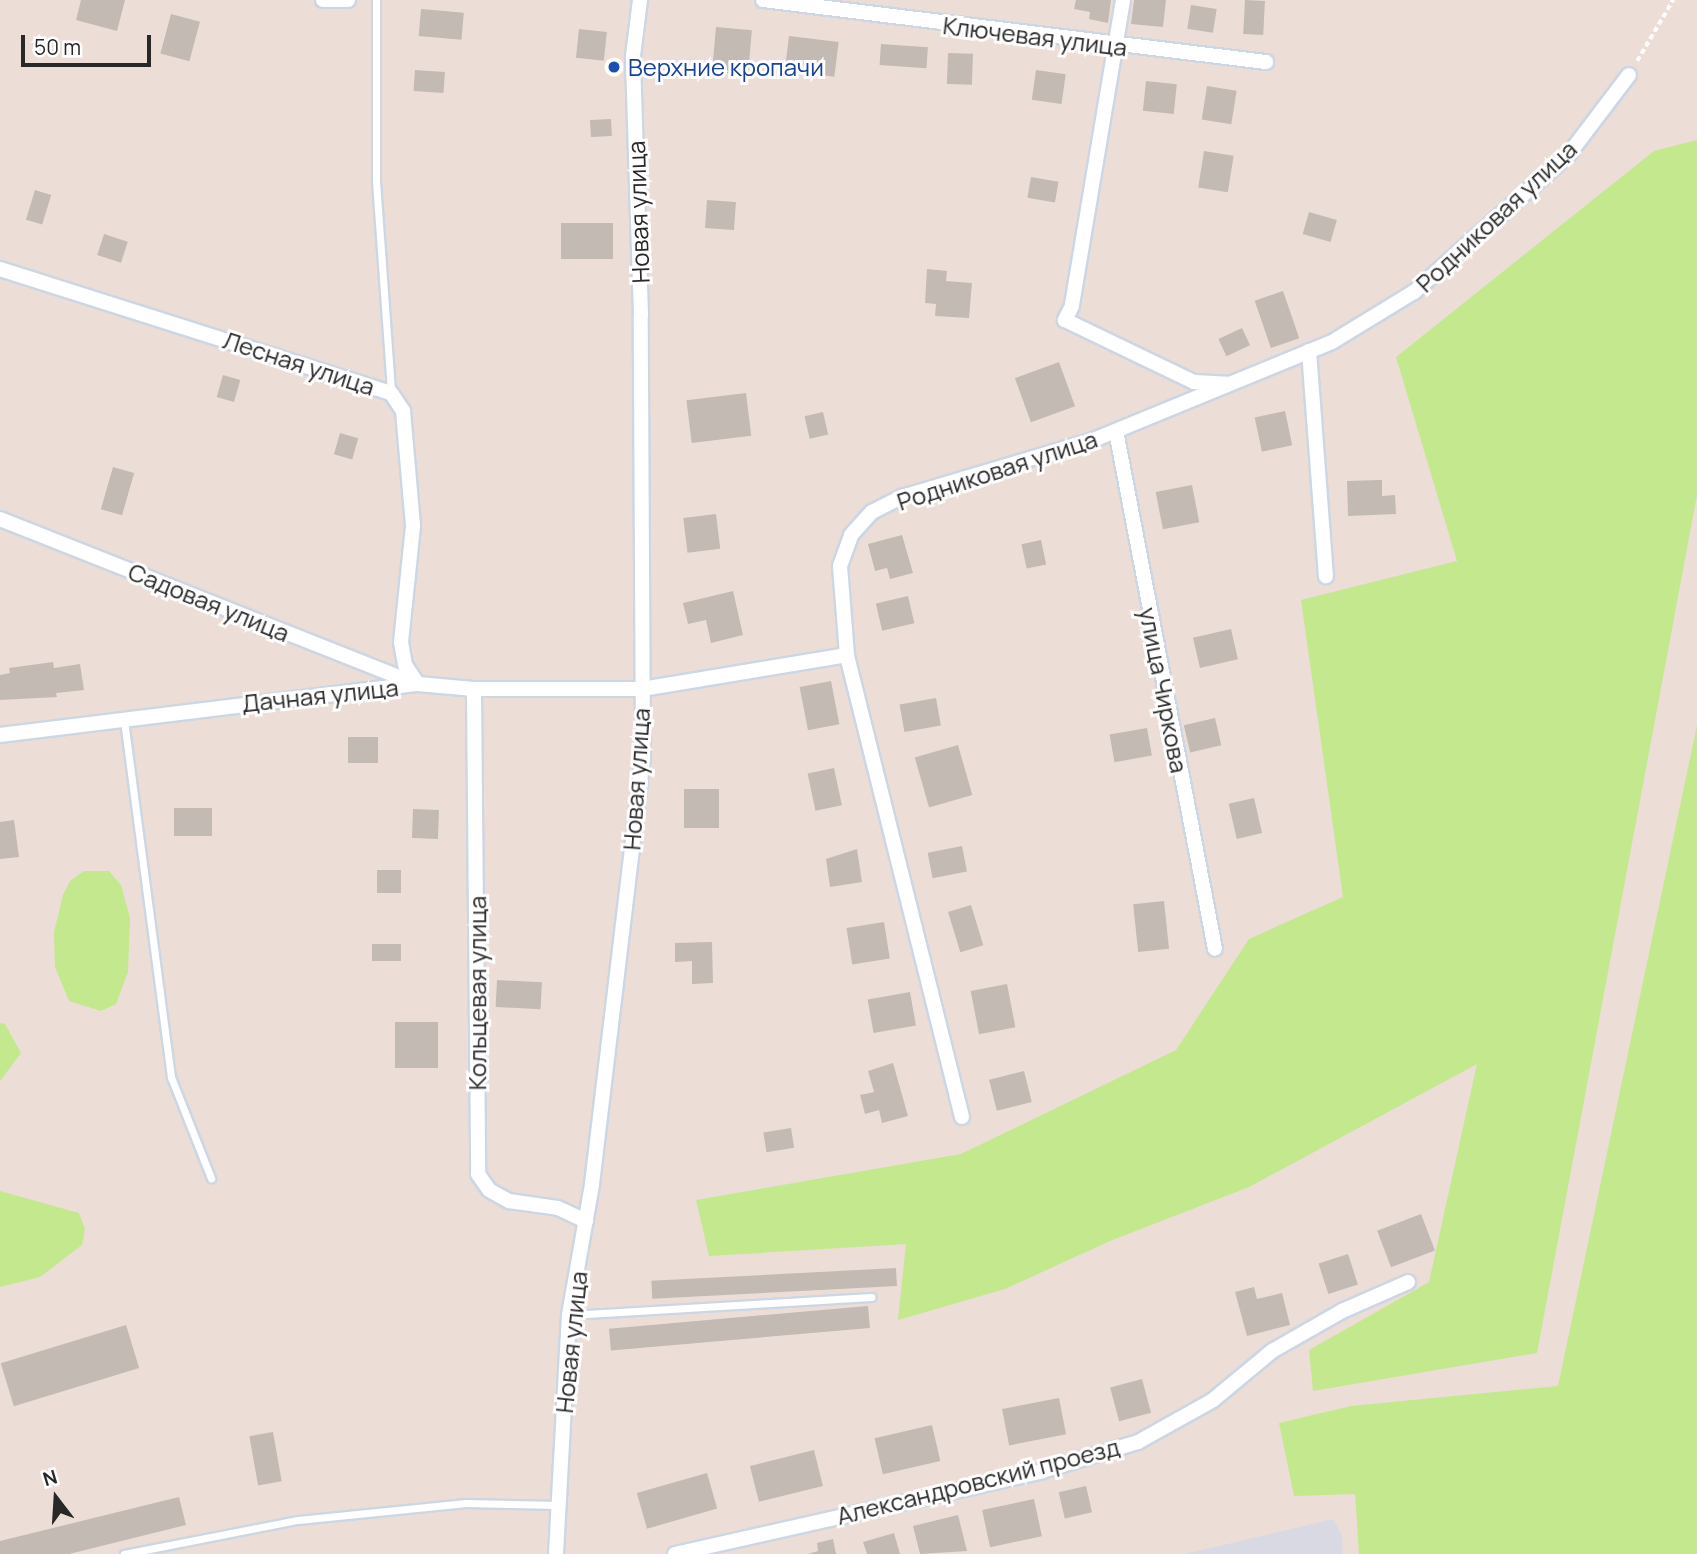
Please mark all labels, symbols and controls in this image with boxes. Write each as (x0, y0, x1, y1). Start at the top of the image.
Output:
street label: Ключевая улица (941, 10, 1129, 62)
scale bar (24, 21, 154, 65)
text: 50 m (34, 33, 81, 61)
place label: Верхние кропачи (628, 53, 824, 81)
marker: Верхние кропачи (606, 59, 622, 75)
street label: Родниковая улица (1410, 134, 1582, 298)
street label: Новая улица (621, 140, 655, 284)
street label: Лесная улица (220, 325, 378, 401)
street label: Родниковая улица (893, 424, 1101, 516)
street label: Садовая улица (124, 557, 294, 647)
street label: улица Чиркова (1134, 605, 1194, 775)
street label: Дачная улица (240, 672, 400, 718)
street label: Новая улица (617, 707, 655, 851)
street label: Кольцевая улица (463, 896, 491, 1090)
street label: Новая улица (549, 1270, 593, 1414)
street label: Александровский проезд (834, 1432, 1122, 1530)
north arrow (21, 1463, 91, 1533)
text: N (40, 1463, 60, 1492)

